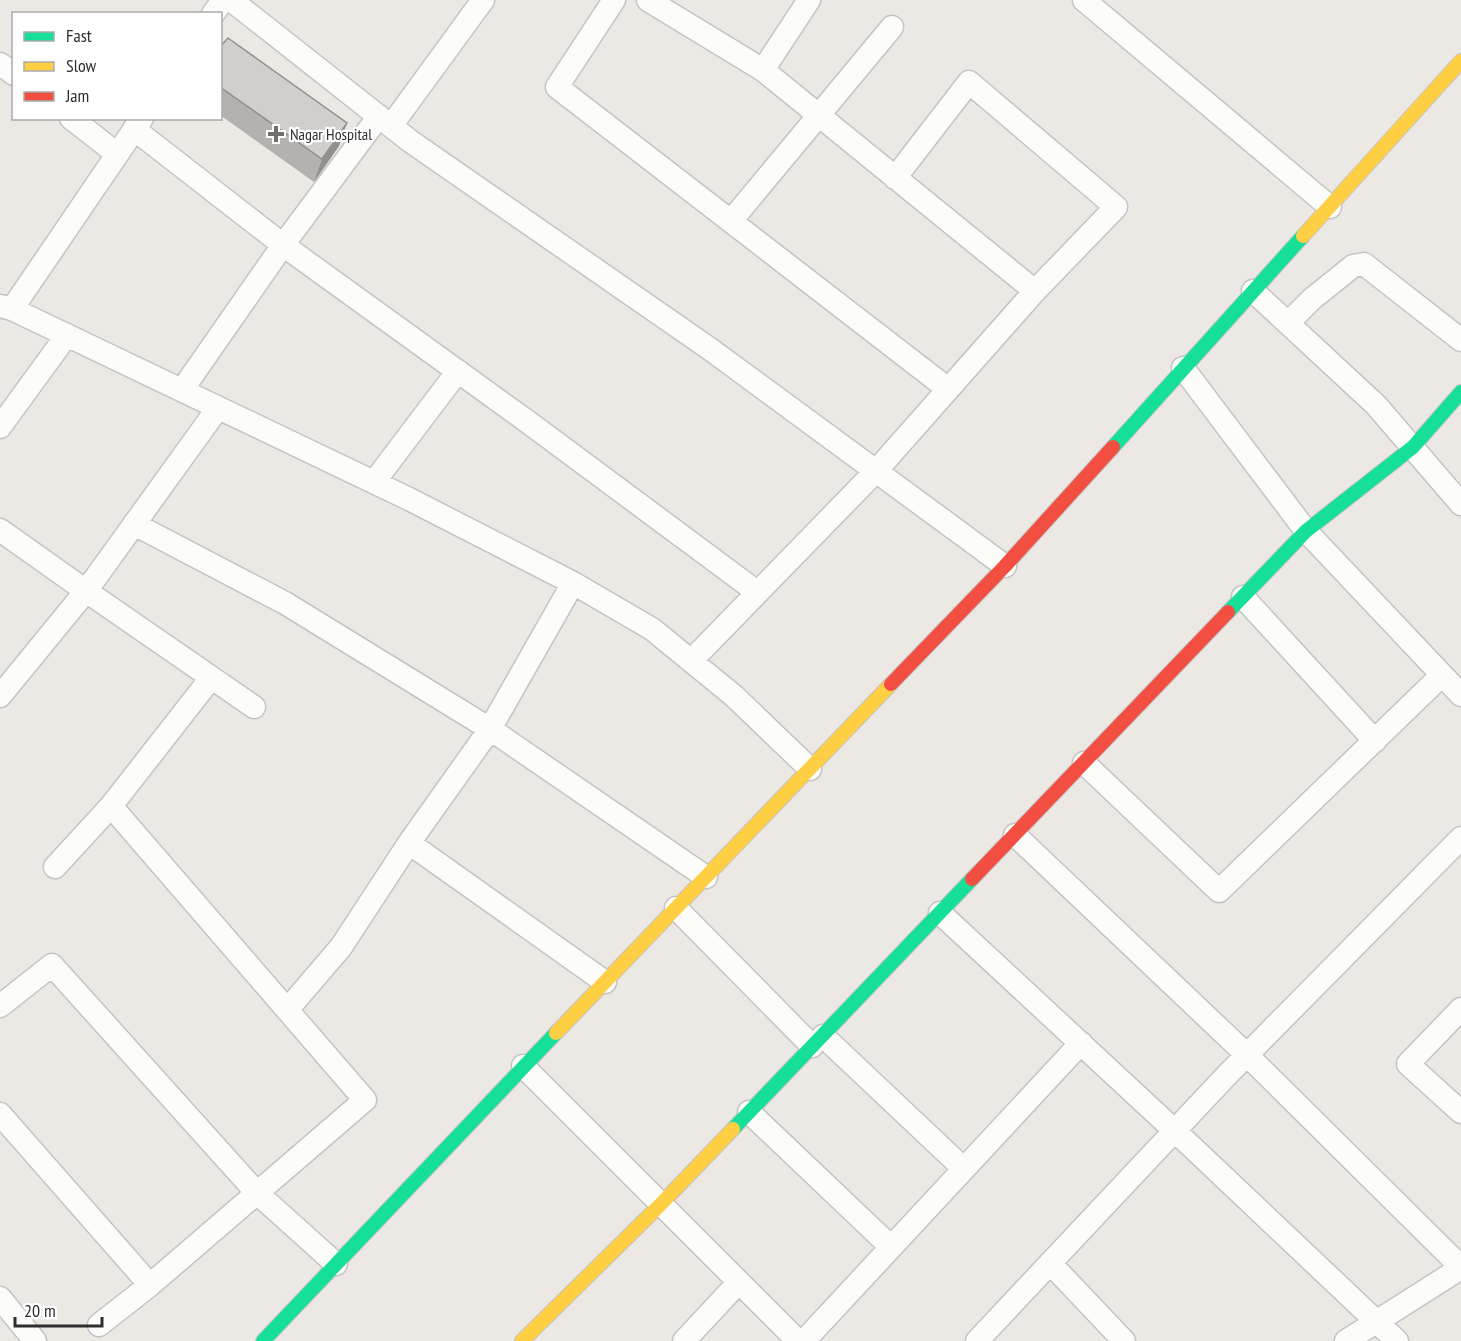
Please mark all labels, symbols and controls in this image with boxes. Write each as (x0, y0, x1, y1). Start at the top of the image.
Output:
legend (12, 12, 222, 120)
text: Fast (66, 24, 92, 47)
text: Slow (66, 54, 97, 77)
text: Jam (65, 84, 89, 107)
place label: Nagar Hospital (290, 124, 372, 144)
marker: Nagar Hospital (267, 125, 285, 143)
scale bar (15, 1290, 102, 1328)
text: 20 m (24, 1299, 56, 1322)

